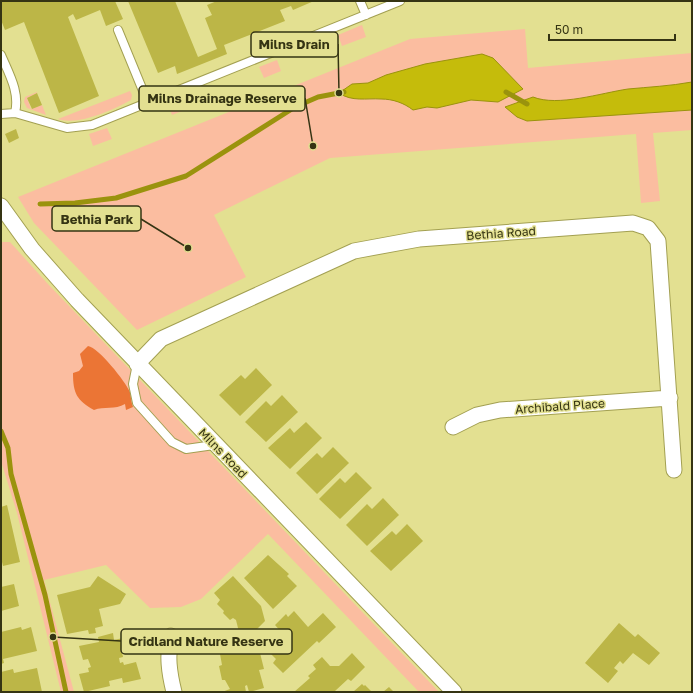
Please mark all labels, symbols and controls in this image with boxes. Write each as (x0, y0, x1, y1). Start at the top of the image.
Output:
scale bar (549, 16, 675, 42)
text: 50 m (555, 22, 583, 37)
callout: Milns Drain (251, 32, 338, 57)
text: Milns Drain (258, 36, 330, 52)
callout: Milns Drainage Reserve (139, 86, 305, 111)
text: Milns Drainage Reserve (147, 90, 297, 106)
callout: Bethia Park (52, 206, 141, 231)
text: Bethia Park (61, 211, 134, 227)
street label: Bethia Road (466, 223, 536, 243)
street label: Archibald Place (515, 395, 605, 417)
street label: Milns Road (196, 425, 250, 481)
callout: Cridland Nature Reserve (121, 629, 292, 654)
text: Cridland Nature Reserve (128, 633, 284, 649)

